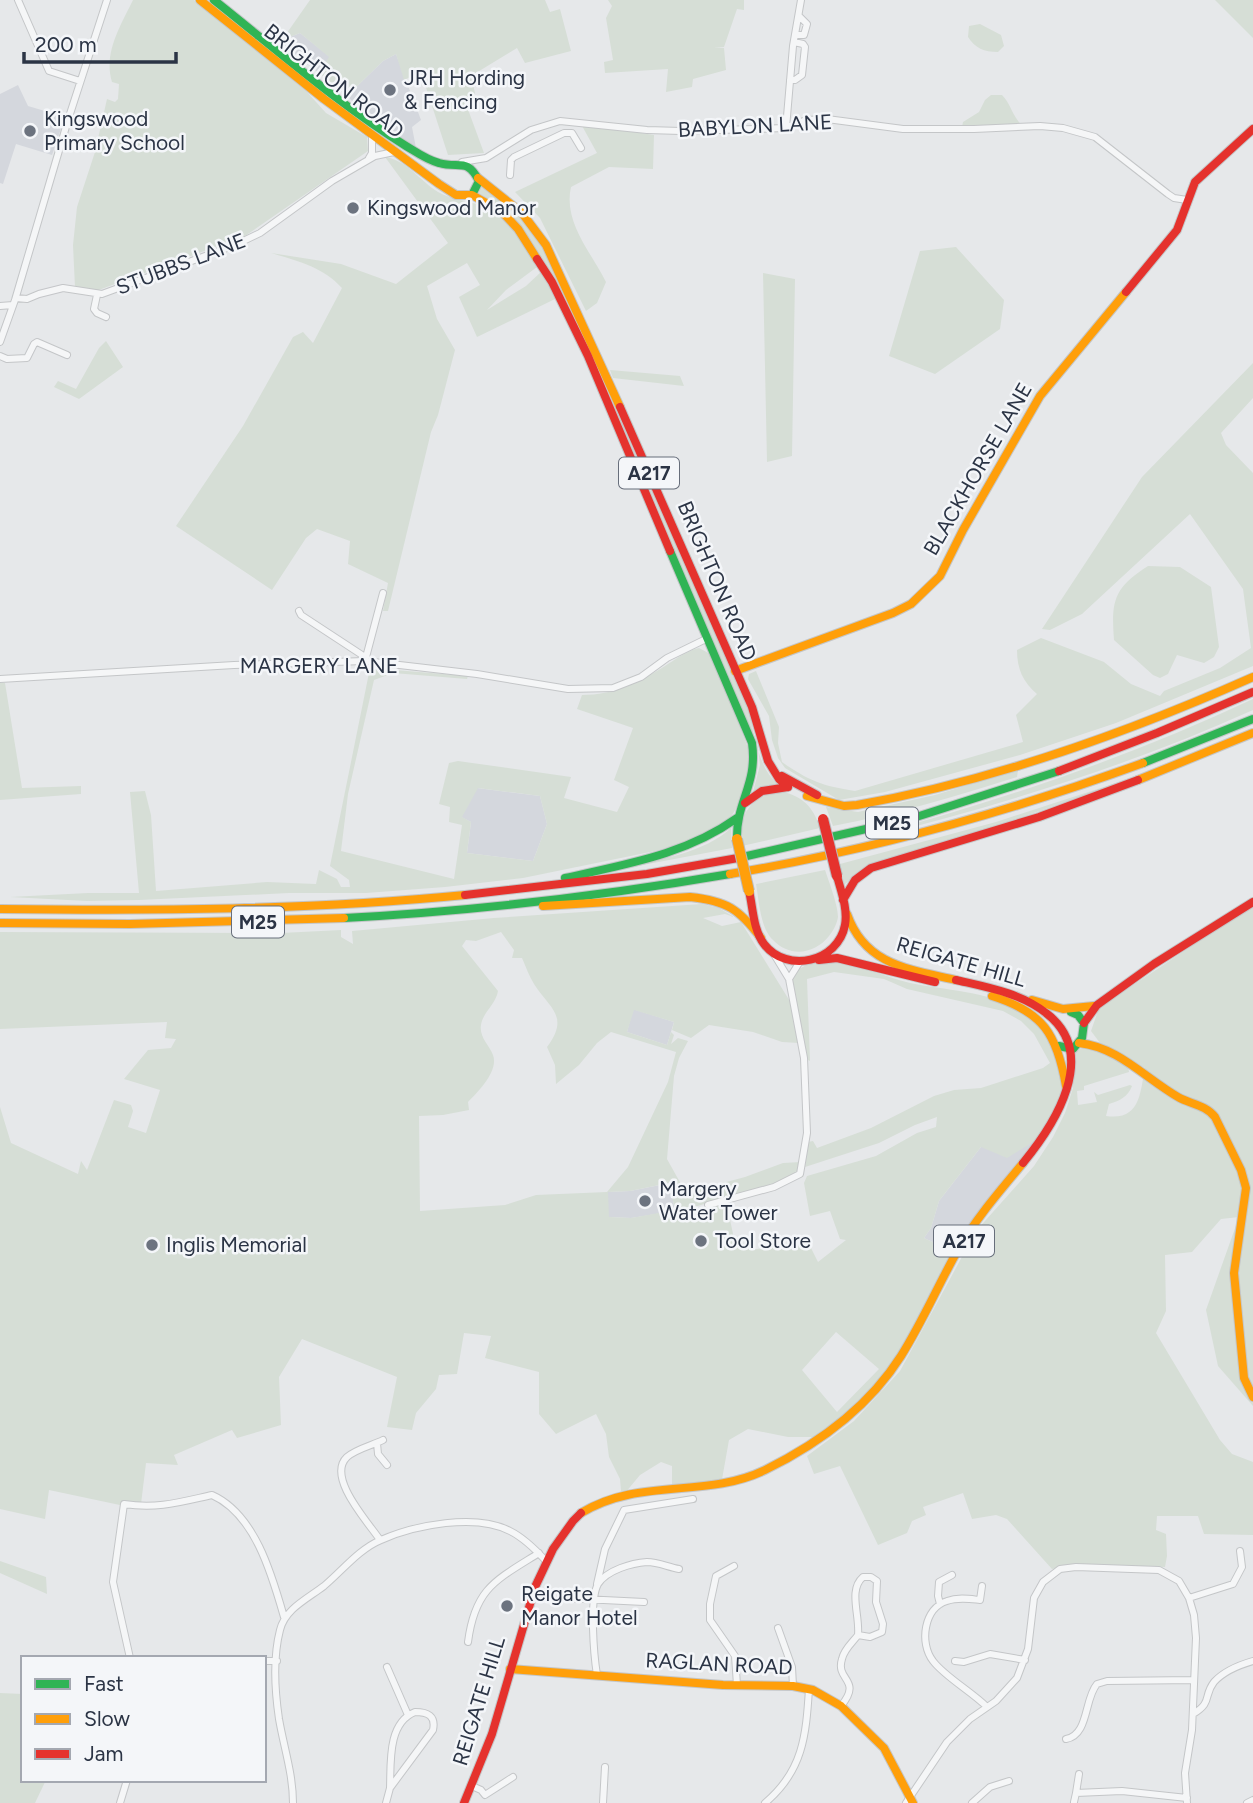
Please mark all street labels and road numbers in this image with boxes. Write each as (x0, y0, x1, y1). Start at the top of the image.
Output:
street label: BRIGHTON ROAD (259, 18, 409, 143)
street label: BABYLON LANE (677, 109, 833, 142)
street label: STUBBS LANE (112, 227, 249, 300)
street label: BLACKHORSE LANE (918, 378, 1037, 559)
road number: A217 (619, 458, 679, 488)
street label: BRIGHTON ROAD (673, 497, 762, 664)
street label: MARGERY LANE (240, 653, 398, 678)
road number: M25 (866, 808, 918, 838)
road number: M25 (232, 906, 284, 938)
street label: REIGATE HILL (894, 931, 1029, 992)
road number: A217 (934, 1226, 994, 1256)
street label: REIGATE HILL (447, 1633, 510, 1768)
street label: RAGLAN ROAD (645, 1647, 793, 1680)

